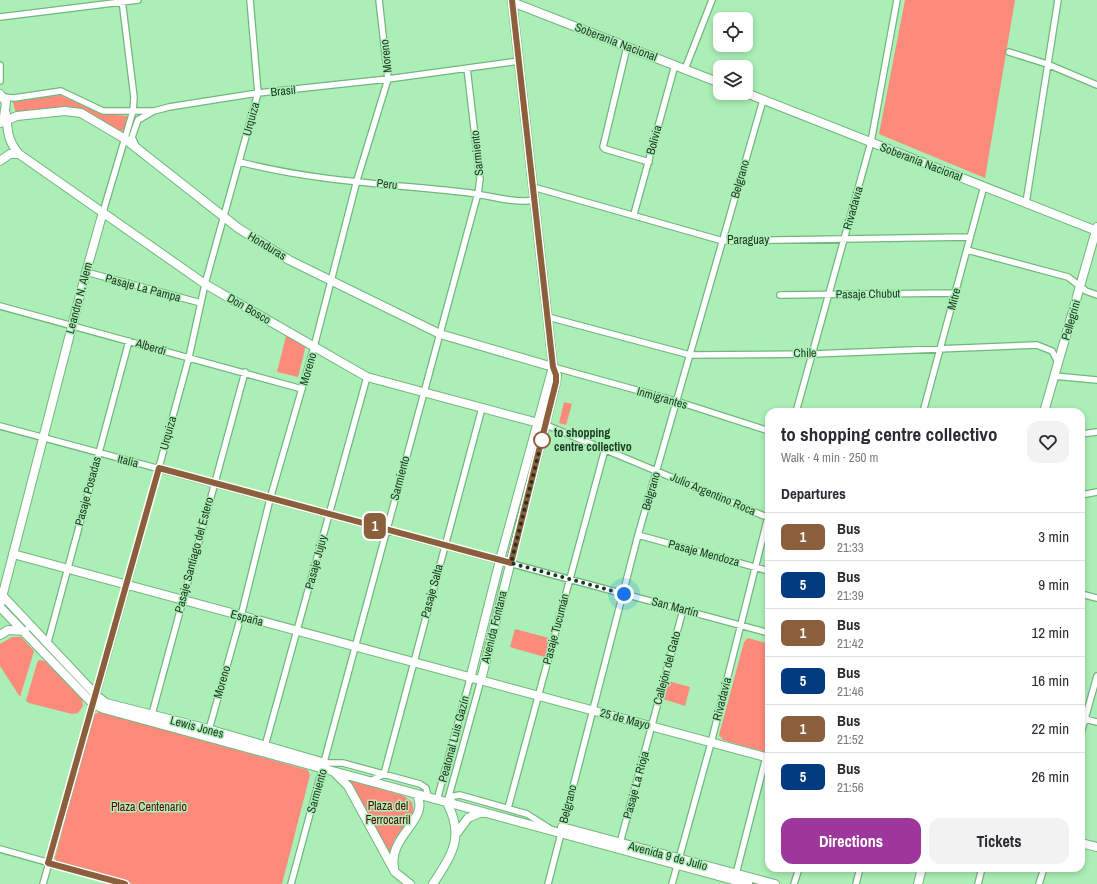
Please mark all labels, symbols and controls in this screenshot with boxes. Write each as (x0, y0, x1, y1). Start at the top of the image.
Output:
map controls (713, 12, 753, 100)
button: locate (713, 12, 753, 52)
street label: Soberanía Nacional (573, 19, 659, 65)
street label: Moreno (376, 39, 396, 73)
button: layers (713, 60, 753, 100)
street label: Brasil (270, 82, 296, 100)
street label: Urquiza (239, 100, 263, 138)
street label: Bolivia (642, 123, 666, 157)
street label: Sarmiento (467, 130, 487, 176)
street label: Soberanía Nacional (878, 139, 964, 185)
street label: Belgrano (727, 158, 753, 200)
street label: Peru (376, 175, 398, 193)
street label: Rivadavia (839, 184, 867, 232)
street label: Honduras (245, 228, 289, 264)
street label: Paraguay (727, 232, 769, 248)
street label: Leandro N. Alem (62, 261, 96, 335)
street label: Pasaje La Pampa (103, 270, 183, 306)
street label: Pasaje Chubut (836, 285, 901, 303)
street label: Mitre (943, 286, 965, 312)
street label: Don Bosco (224, 290, 274, 328)
street label: Pellegrini (1058, 298, 1084, 342)
street label: Alberdi (133, 335, 168, 359)
street label: Chile (793, 345, 817, 361)
street label: Moreno (296, 351, 320, 387)
street label: Inmigrantes (635, 383, 689, 413)
street label: Urquiza (156, 414, 180, 452)
text: to shopping centre collectivo (781, 421, 997, 447)
button: heart (1027, 421, 1069, 463)
place label: to shopping centre collectivo (554, 425, 632, 455)
marker: to shopping centre collectivo (533, 431, 551, 449)
text: Walk · 4 min · 250 m (781, 449, 878, 466)
street label: Italia (116, 451, 141, 471)
street label: Sarmiento (386, 454, 414, 502)
street label: Pasaje Posadas (71, 455, 105, 527)
street label: Julio Argentino Roca (668, 469, 759, 519)
street label: Belgrano (638, 470, 664, 512)
text: Departures (781, 483, 846, 504)
street label: Pasaje Santiago del Estero (171, 495, 217, 615)
line badge: 1 (362, 513, 388, 539)
text: 1 (372, 517, 378, 535)
text: Bus (837, 518, 860, 539)
text: 3 min (1038, 526, 1069, 547)
text: 1 (800, 528, 806, 546)
street label: Pasaje Jujuy (301, 533, 331, 591)
street label: Pasaje Mendoza (667, 536, 742, 570)
text: 21:33 (837, 539, 864, 556)
street label: Pasaje Salta (417, 562, 447, 620)
text: Bus (837, 566, 860, 587)
text: 9 min (1038, 574, 1069, 595)
text: 5 (800, 576, 806, 594)
your location (614, 584, 634, 604)
text: 21:39 (837, 587, 864, 604)
street label: Avenida Fontana (477, 589, 511, 666)
street label: Pasaje Tucumán (539, 592, 573, 666)
street label: San Martín (650, 593, 700, 621)
street label: España (229, 606, 266, 630)
text: Bus (837, 614, 860, 635)
text: 12 min (1031, 622, 1069, 643)
text: 1 (800, 624, 806, 642)
street label: Callejón del Gato (650, 629, 684, 707)
text: 21:42 (837, 635, 864, 652)
text: Bus (837, 662, 860, 683)
street label: Moreno (210, 664, 234, 700)
text: 16 min (1031, 670, 1069, 691)
text: 5 (800, 672, 806, 690)
street label: Rivadavia (709, 675, 735, 722)
text: 21:46 (837, 683, 864, 700)
street label: Peatonal Luis Gazín (435, 694, 473, 784)
street label: 25 de Mayo (598, 705, 652, 733)
text: Bus (837, 710, 860, 731)
street label: Lewis Jones (169, 712, 226, 742)
text: 22 min (1031, 718, 1069, 739)
text: 1 (800, 720, 806, 738)
text: 21:52 (837, 731, 864, 748)
street label: Pasaje La Rioja (619, 749, 653, 821)
text: Bus (837, 758, 860, 779)
text: 26 min (1031, 766, 1069, 787)
street label: Sarmiento (303, 767, 331, 815)
text: 5 (800, 768, 806, 786)
text: 21:56 (837, 779, 864, 796)
street label: Belgrano (555, 783, 581, 825)
park label: Plaza del Ferrocarril (366, 798, 410, 828)
park label: Plaza Centenario (111, 799, 187, 815)
button: Directions (781, 818, 921, 864)
button: Tickets (929, 818, 1069, 864)
street label: Avenida 9 de Julio (626, 837, 709, 874)

